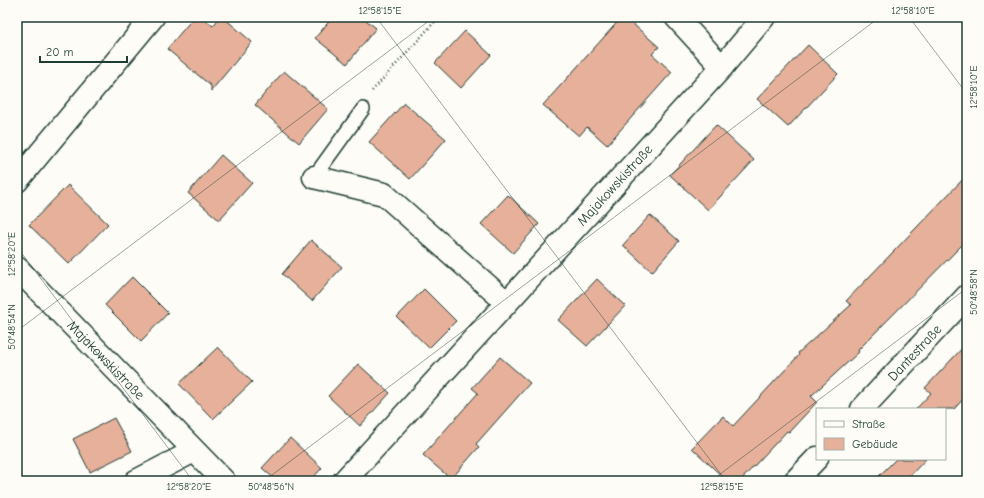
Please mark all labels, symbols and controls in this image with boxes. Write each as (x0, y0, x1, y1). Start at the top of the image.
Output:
text: 12°58'15"E (359, 5, 401, 17)
text: 12°58'10"E (891, 5, 935, 17)
scale bar (40, 38, 127, 64)
text: 20 m (46, 45, 74, 59)
text: 12°58'10"E (968, 65, 980, 109)
street label: Majakowskistraße (573, 141, 656, 229)
text: 12°58'20"E (6, 232, 18, 276)
text: 50°48'58"N (968, 269, 980, 315)
text: 50°48'54"N (6, 304, 18, 350)
street label: Majakowskistraße (63, 317, 148, 403)
street label: Dantestraße (884, 321, 945, 385)
legend (816, 408, 946, 460)
text: Straße (852, 417, 885, 431)
text: Gebäude (852, 437, 898, 451)
text: 12°58'20"E (167, 481, 211, 493)
text: 50°48'56"N (248, 481, 294, 493)
text: 12°58'15"E (701, 481, 743, 493)

